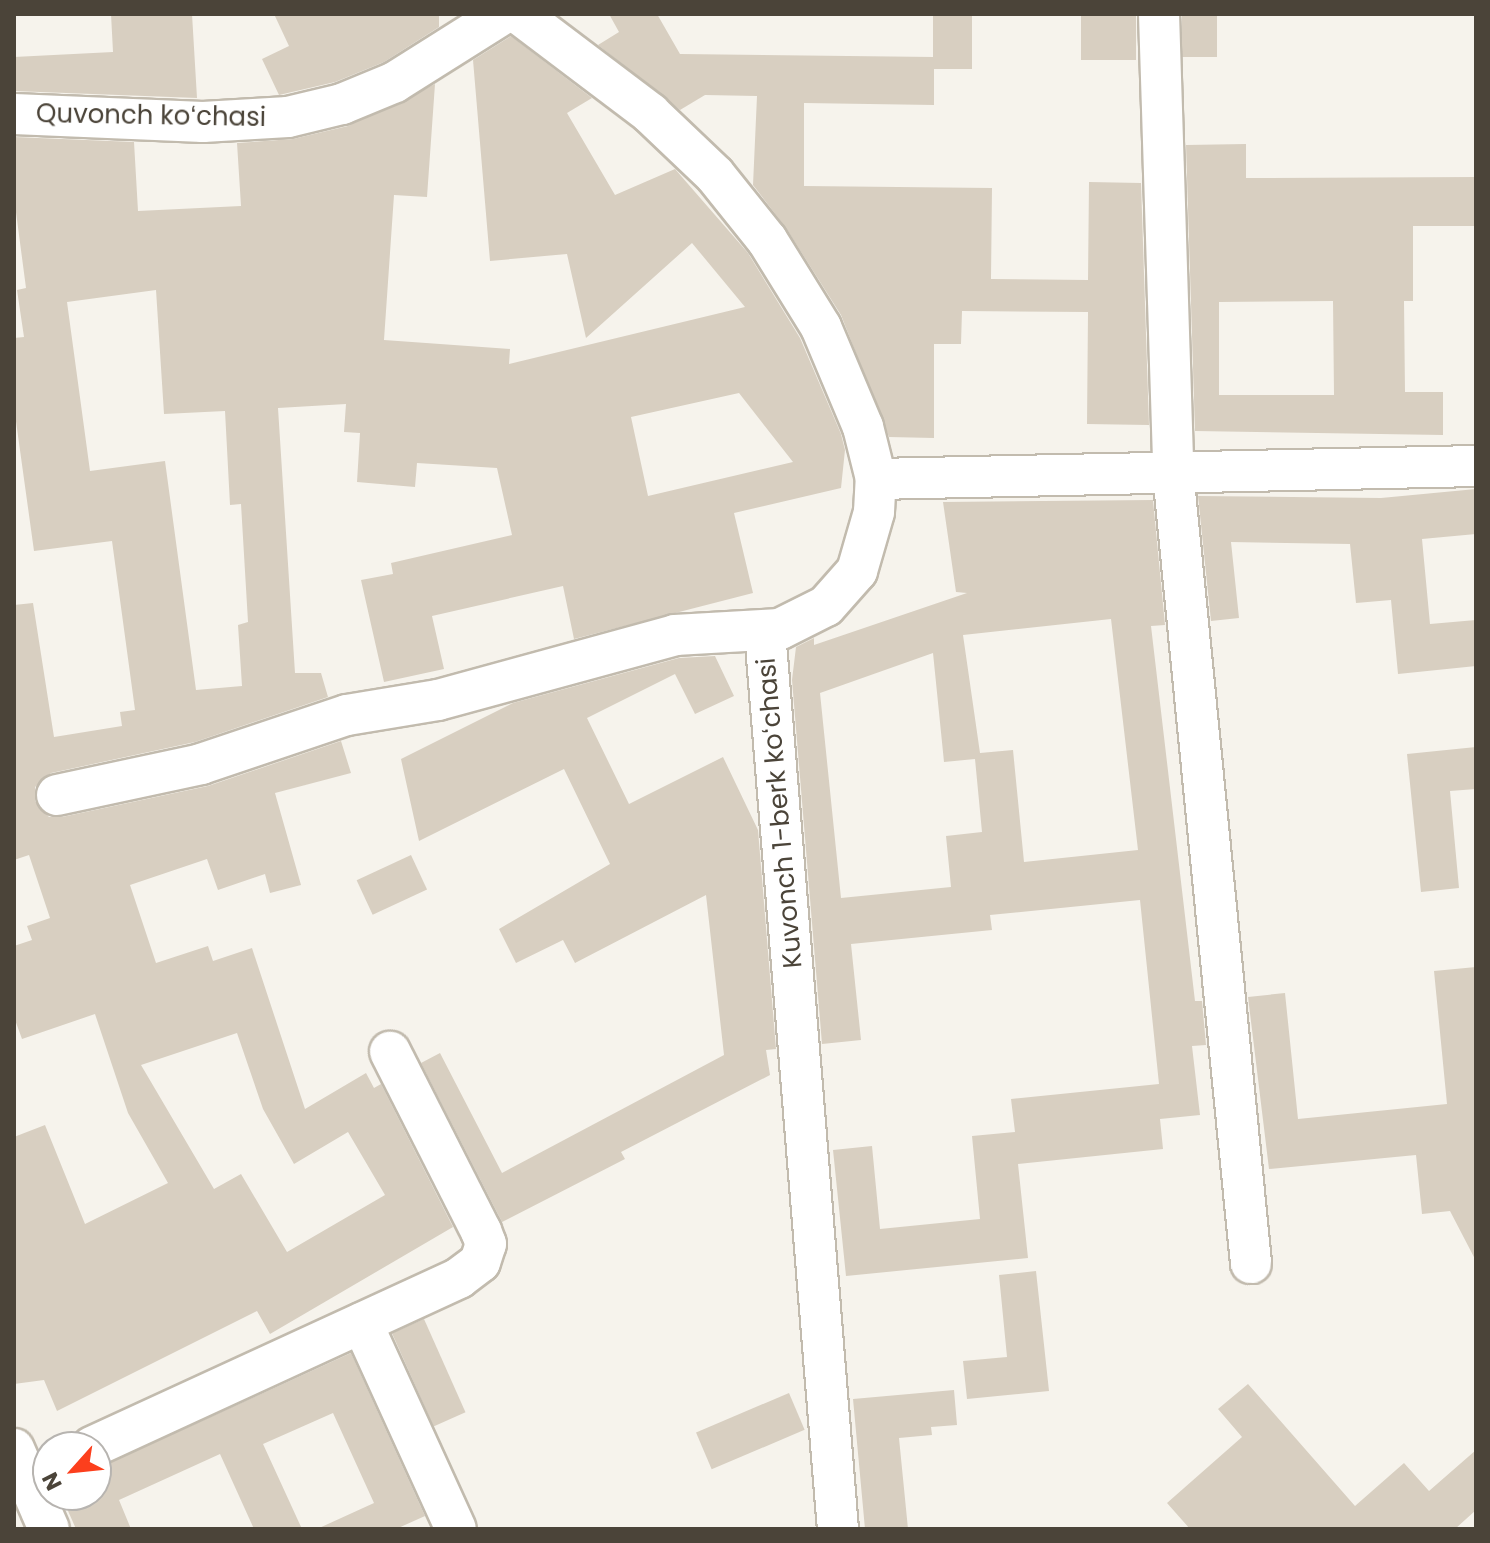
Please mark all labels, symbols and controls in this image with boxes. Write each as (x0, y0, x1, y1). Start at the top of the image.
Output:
street label: Quvonch koʻchasi (36, 98, 266, 134)
street label: Kuvonch 1-berk koʻchasi (751, 656, 809, 970)
north arrow (32, 1431, 112, 1511)
text: N (34, 1467, 70, 1496)

